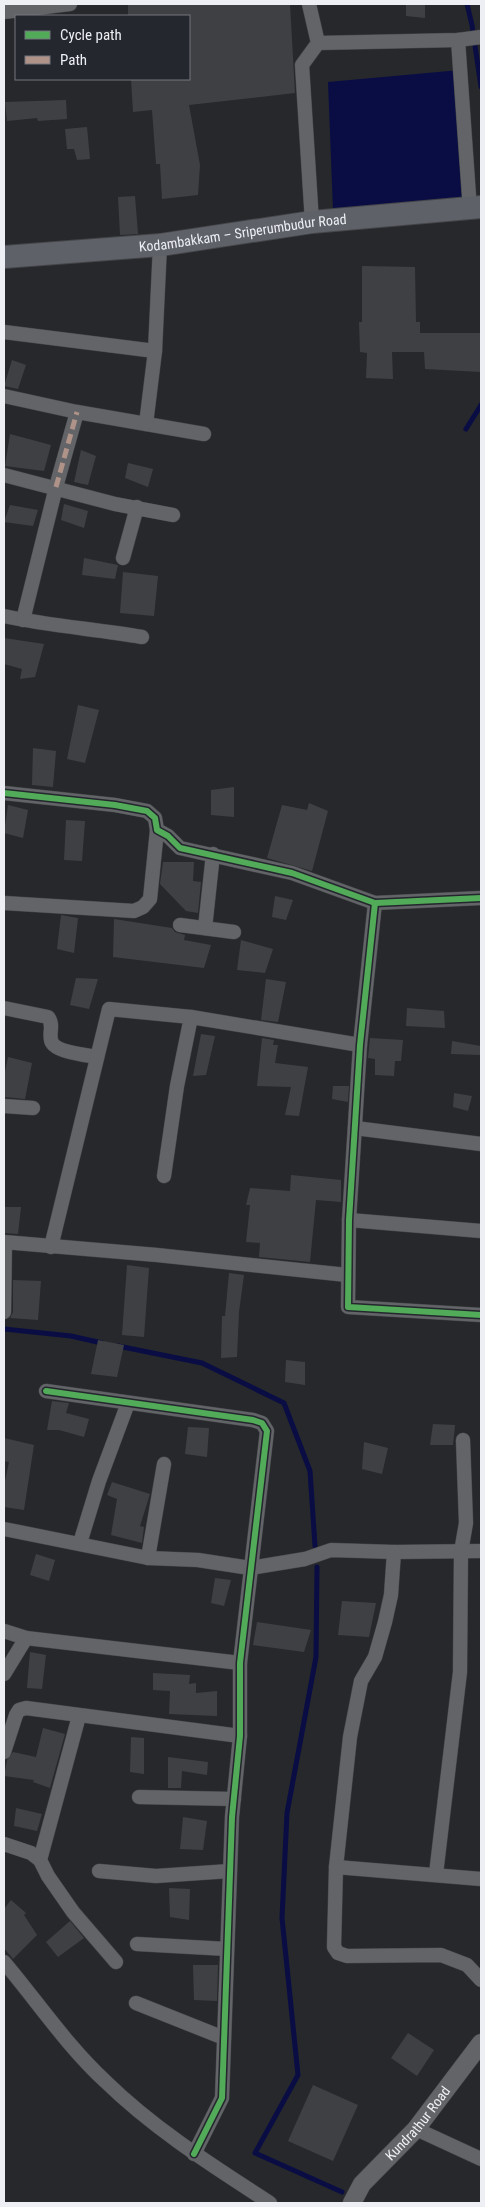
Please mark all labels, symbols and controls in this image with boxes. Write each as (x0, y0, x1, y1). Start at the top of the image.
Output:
legend (15, 15, 190, 80)
text: Cycle path (60, 26, 122, 44)
text: Path (60, 51, 87, 69)
street label: Kodambakkam – Sriperumbudur Road (138, 211, 347, 255)
street label: Kundrathur Road (382, 2083, 453, 2164)

